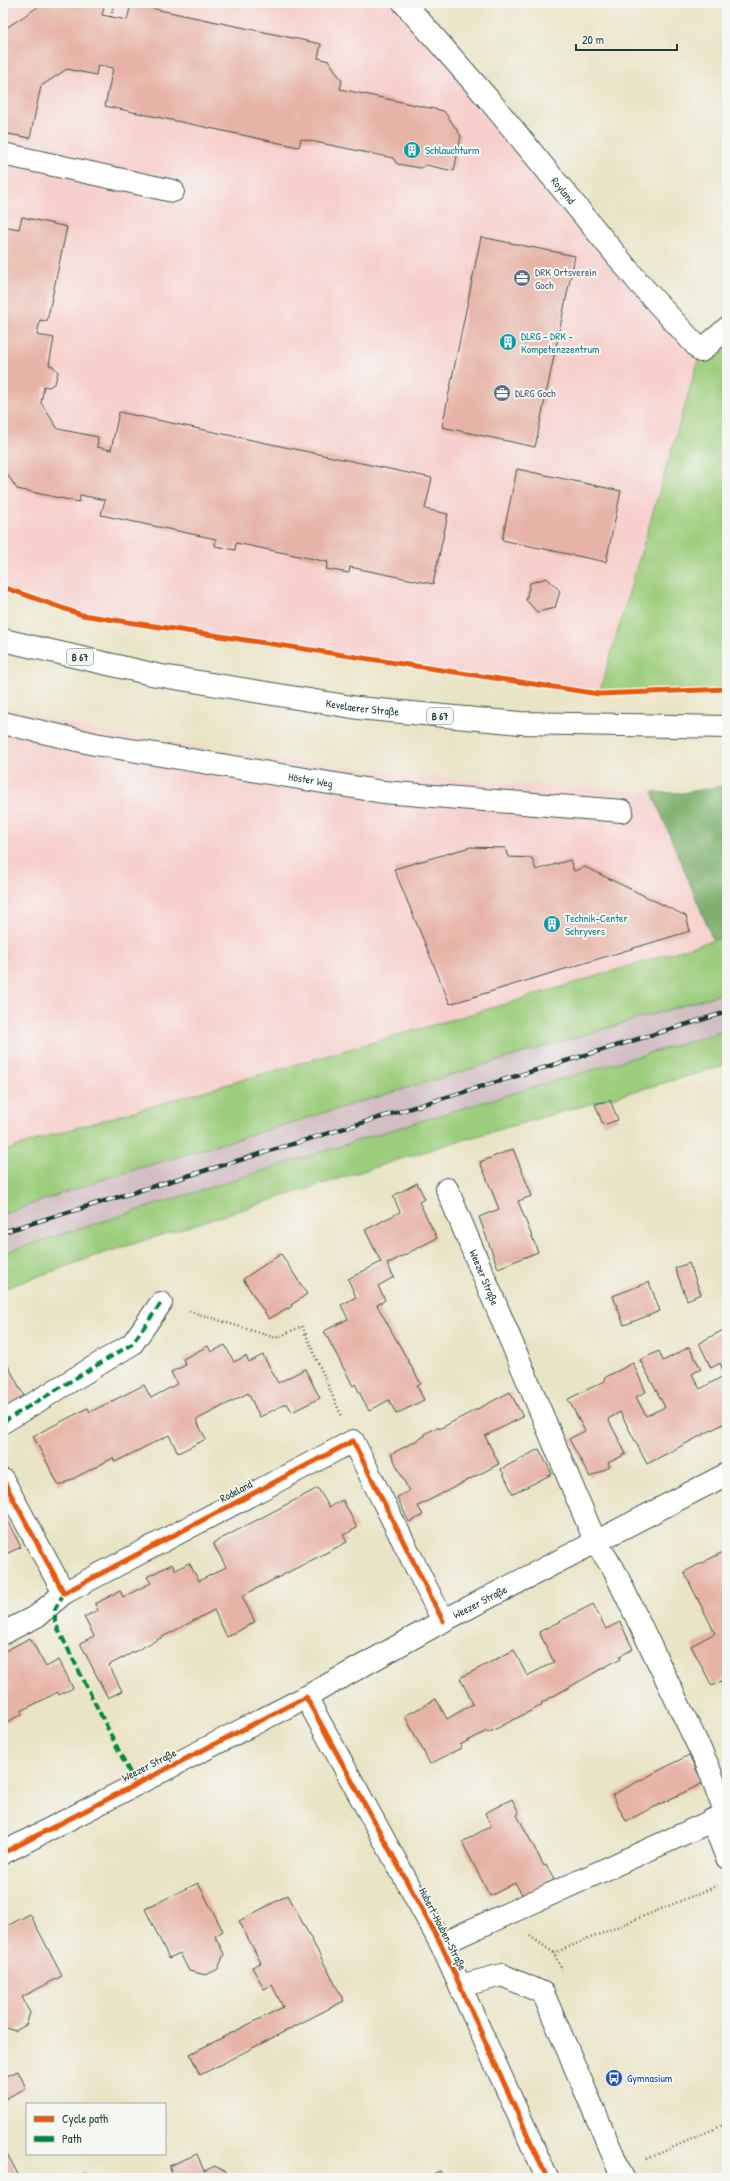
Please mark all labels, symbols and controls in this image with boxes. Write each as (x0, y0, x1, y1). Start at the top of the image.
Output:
scale bar (576, 26, 677, 52)
text: 20 m (582, 31, 604, 48)
building icon: Schlauchturm (402, 140, 422, 160)
place label: Schlauchturm (425, 143, 480, 157)
street label: Royland (548, 174, 579, 207)
place label: DRK Ortsverein Goch (535, 265, 597, 292)
office icon: DRK Ortsverein Goch (512, 268, 532, 288)
place label: DLRG - DRK - Kompetenzzentrum (521, 329, 600, 356)
building icon: DLRG - DRK - Kompetenzzentrum (498, 332, 518, 352)
office icon: DLRG Goch (492, 383, 512, 403)
place label: DLRG Goch (515, 386, 556, 400)
road number: B 67 (67, 649, 93, 665)
street label: Kevelaerer Straße (325, 696, 400, 719)
road number: B 67 (427, 708, 453, 724)
street label: Höster Weg (287, 769, 334, 791)
place label: Technik-Center Schryvers (565, 911, 628, 938)
building icon: Technik-Center Schryvers (542, 914, 562, 934)
street label: Weezer Straße (466, 1248, 502, 1308)
street label: Rodeland (217, 1476, 255, 1505)
street label: Weezer Straße (450, 1582, 510, 1622)
street label: Weezer Straße (120, 1745, 179, 1785)
street label: Hubert-Houben-Straße (416, 1885, 470, 1973)
bus stop icon: Gymnasium (604, 2068, 624, 2088)
place label: Gymnasium (627, 2071, 673, 2085)
legend (26, 2103, 166, 2155)
text: Cycle path (62, 2110, 108, 2127)
text: Path (62, 2130, 82, 2147)

